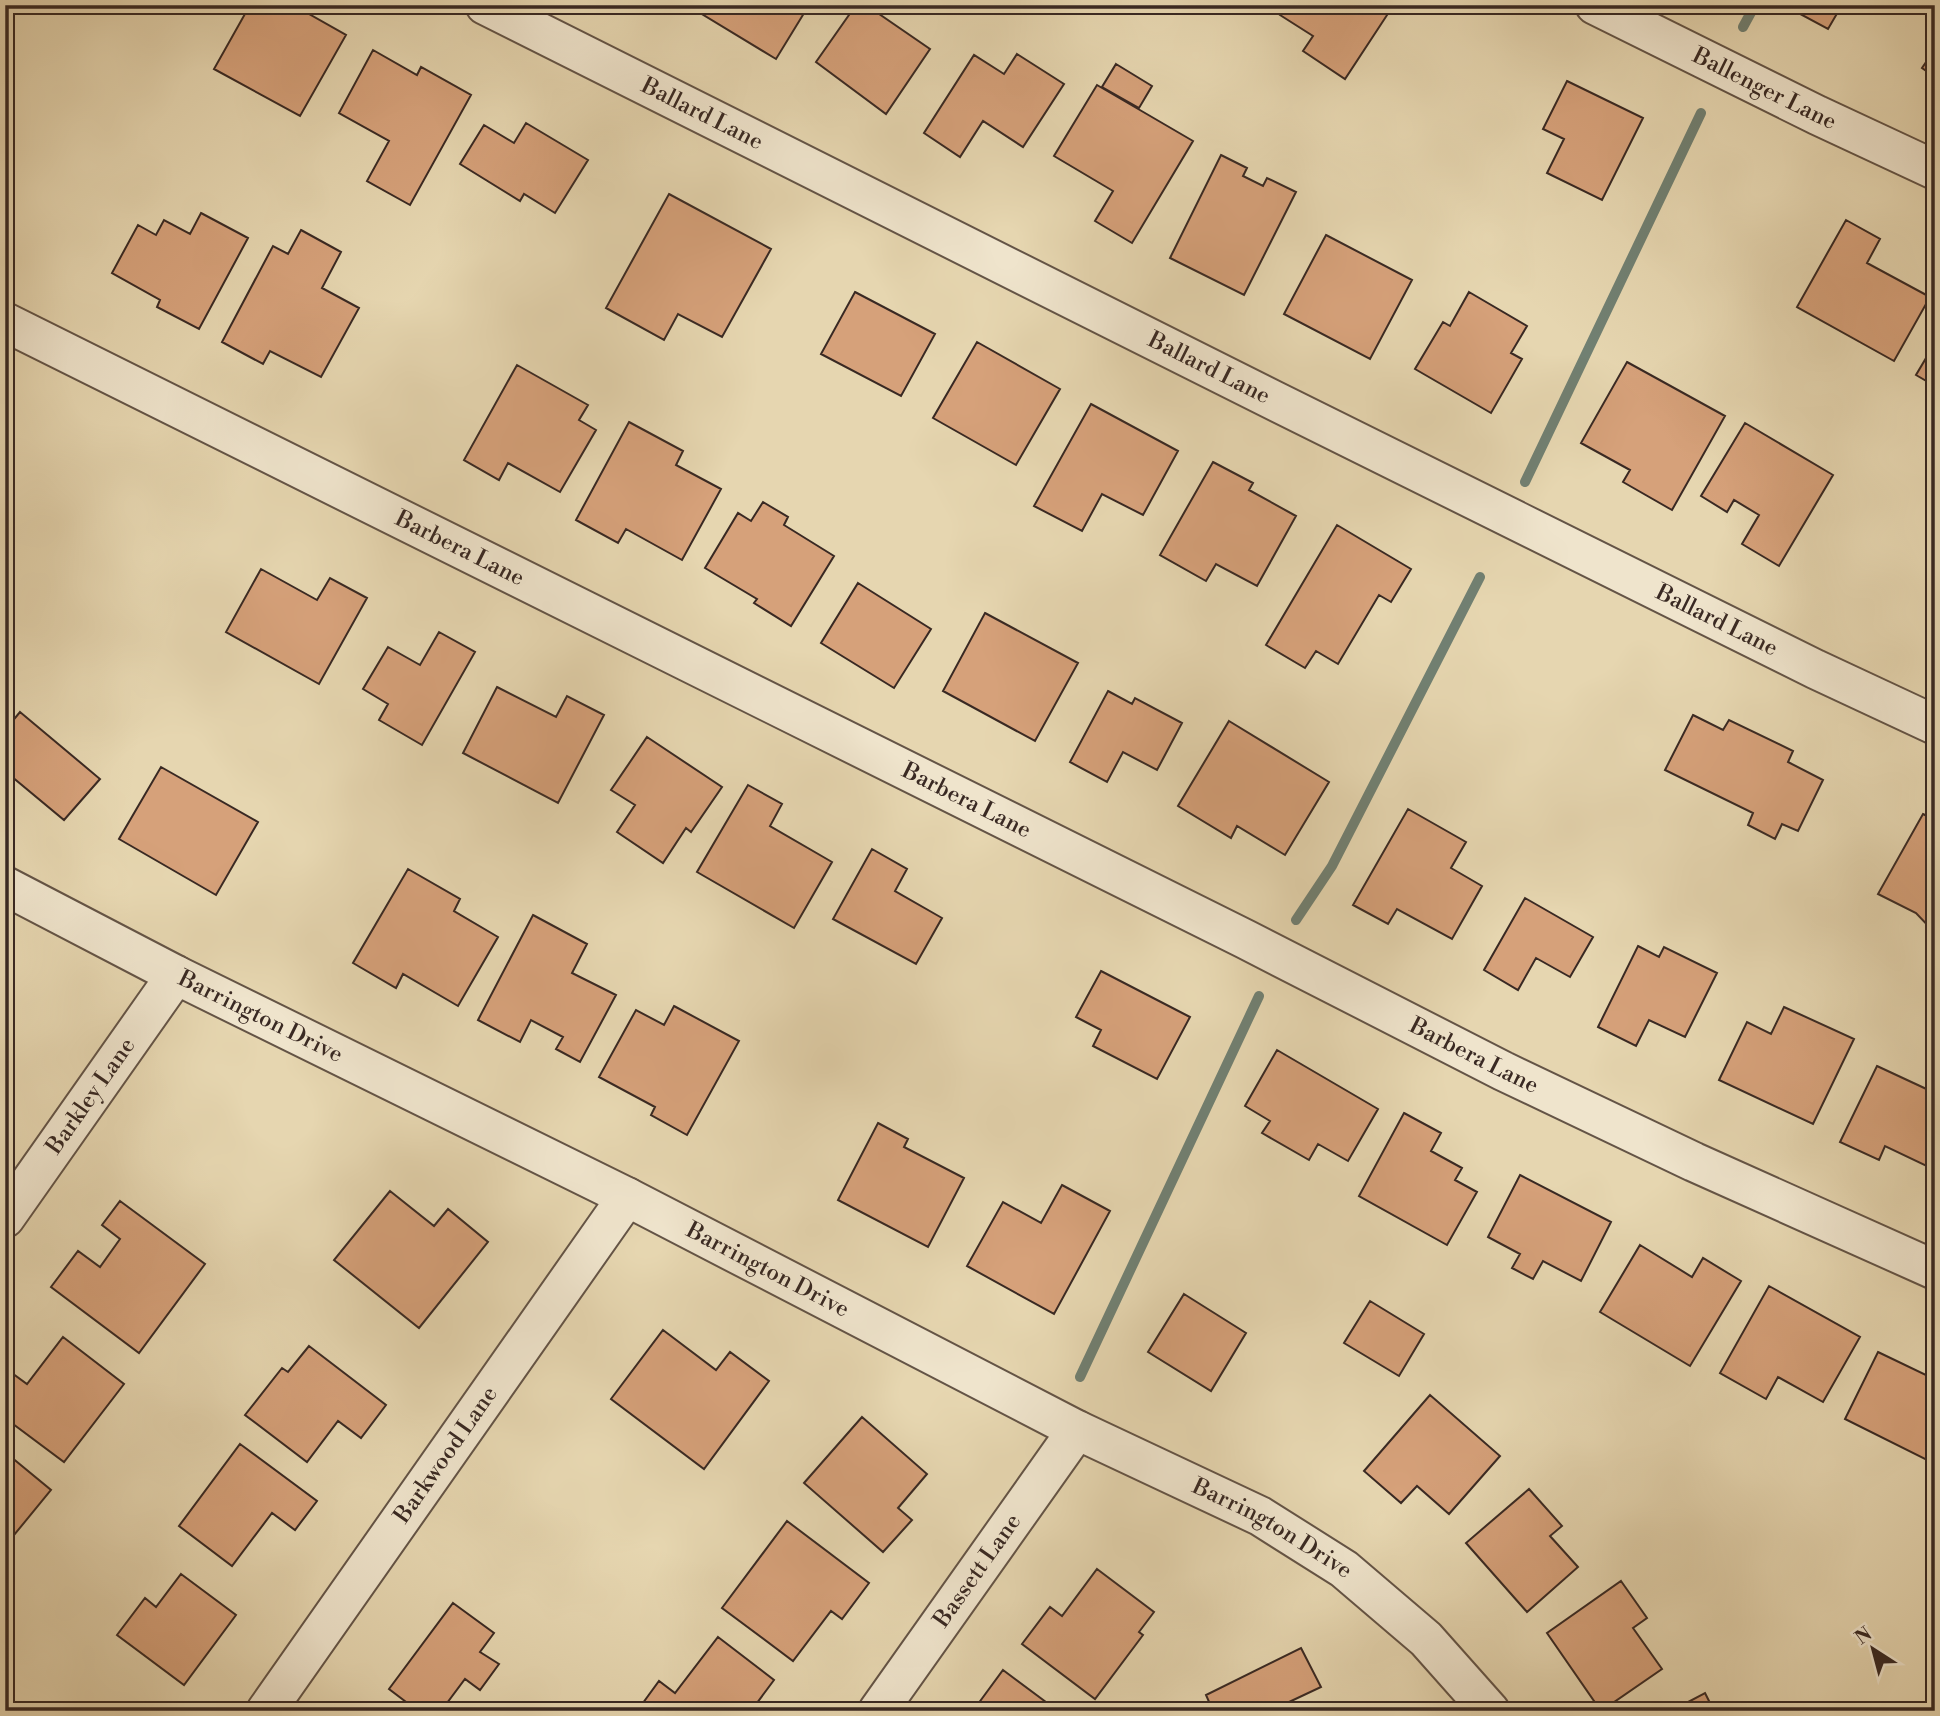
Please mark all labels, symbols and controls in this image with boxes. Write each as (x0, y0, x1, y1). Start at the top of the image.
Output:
street label: Ballenger Lane (1687, 41, 1841, 136)
street label: Ballard Lane (636, 71, 768, 156)
street label: Ballard Lane (1143, 325, 1275, 410)
street label: Barbera Lane (390, 504, 529, 592)
street label: Ballard Lane (1650, 578, 1783, 662)
street label: Barbera Lane (896, 756, 1036, 844)
street label: Barrington Drive (173, 964, 347, 1069)
street label: Barbera Lane (1404, 1011, 1543, 1100)
street label: Barkley Lane (40, 1032, 141, 1161)
street label: Barrington Drive (681, 1216, 854, 1324)
street label: Barkwood Lane (388, 1381, 504, 1530)
street label: Barrington Drive (1187, 1472, 1359, 1584)
street label: Bassett Lane (927, 1508, 1027, 1634)
north arrow (1839, 1614, 1909, 1684)
text: N (1850, 1622, 1877, 1650)

